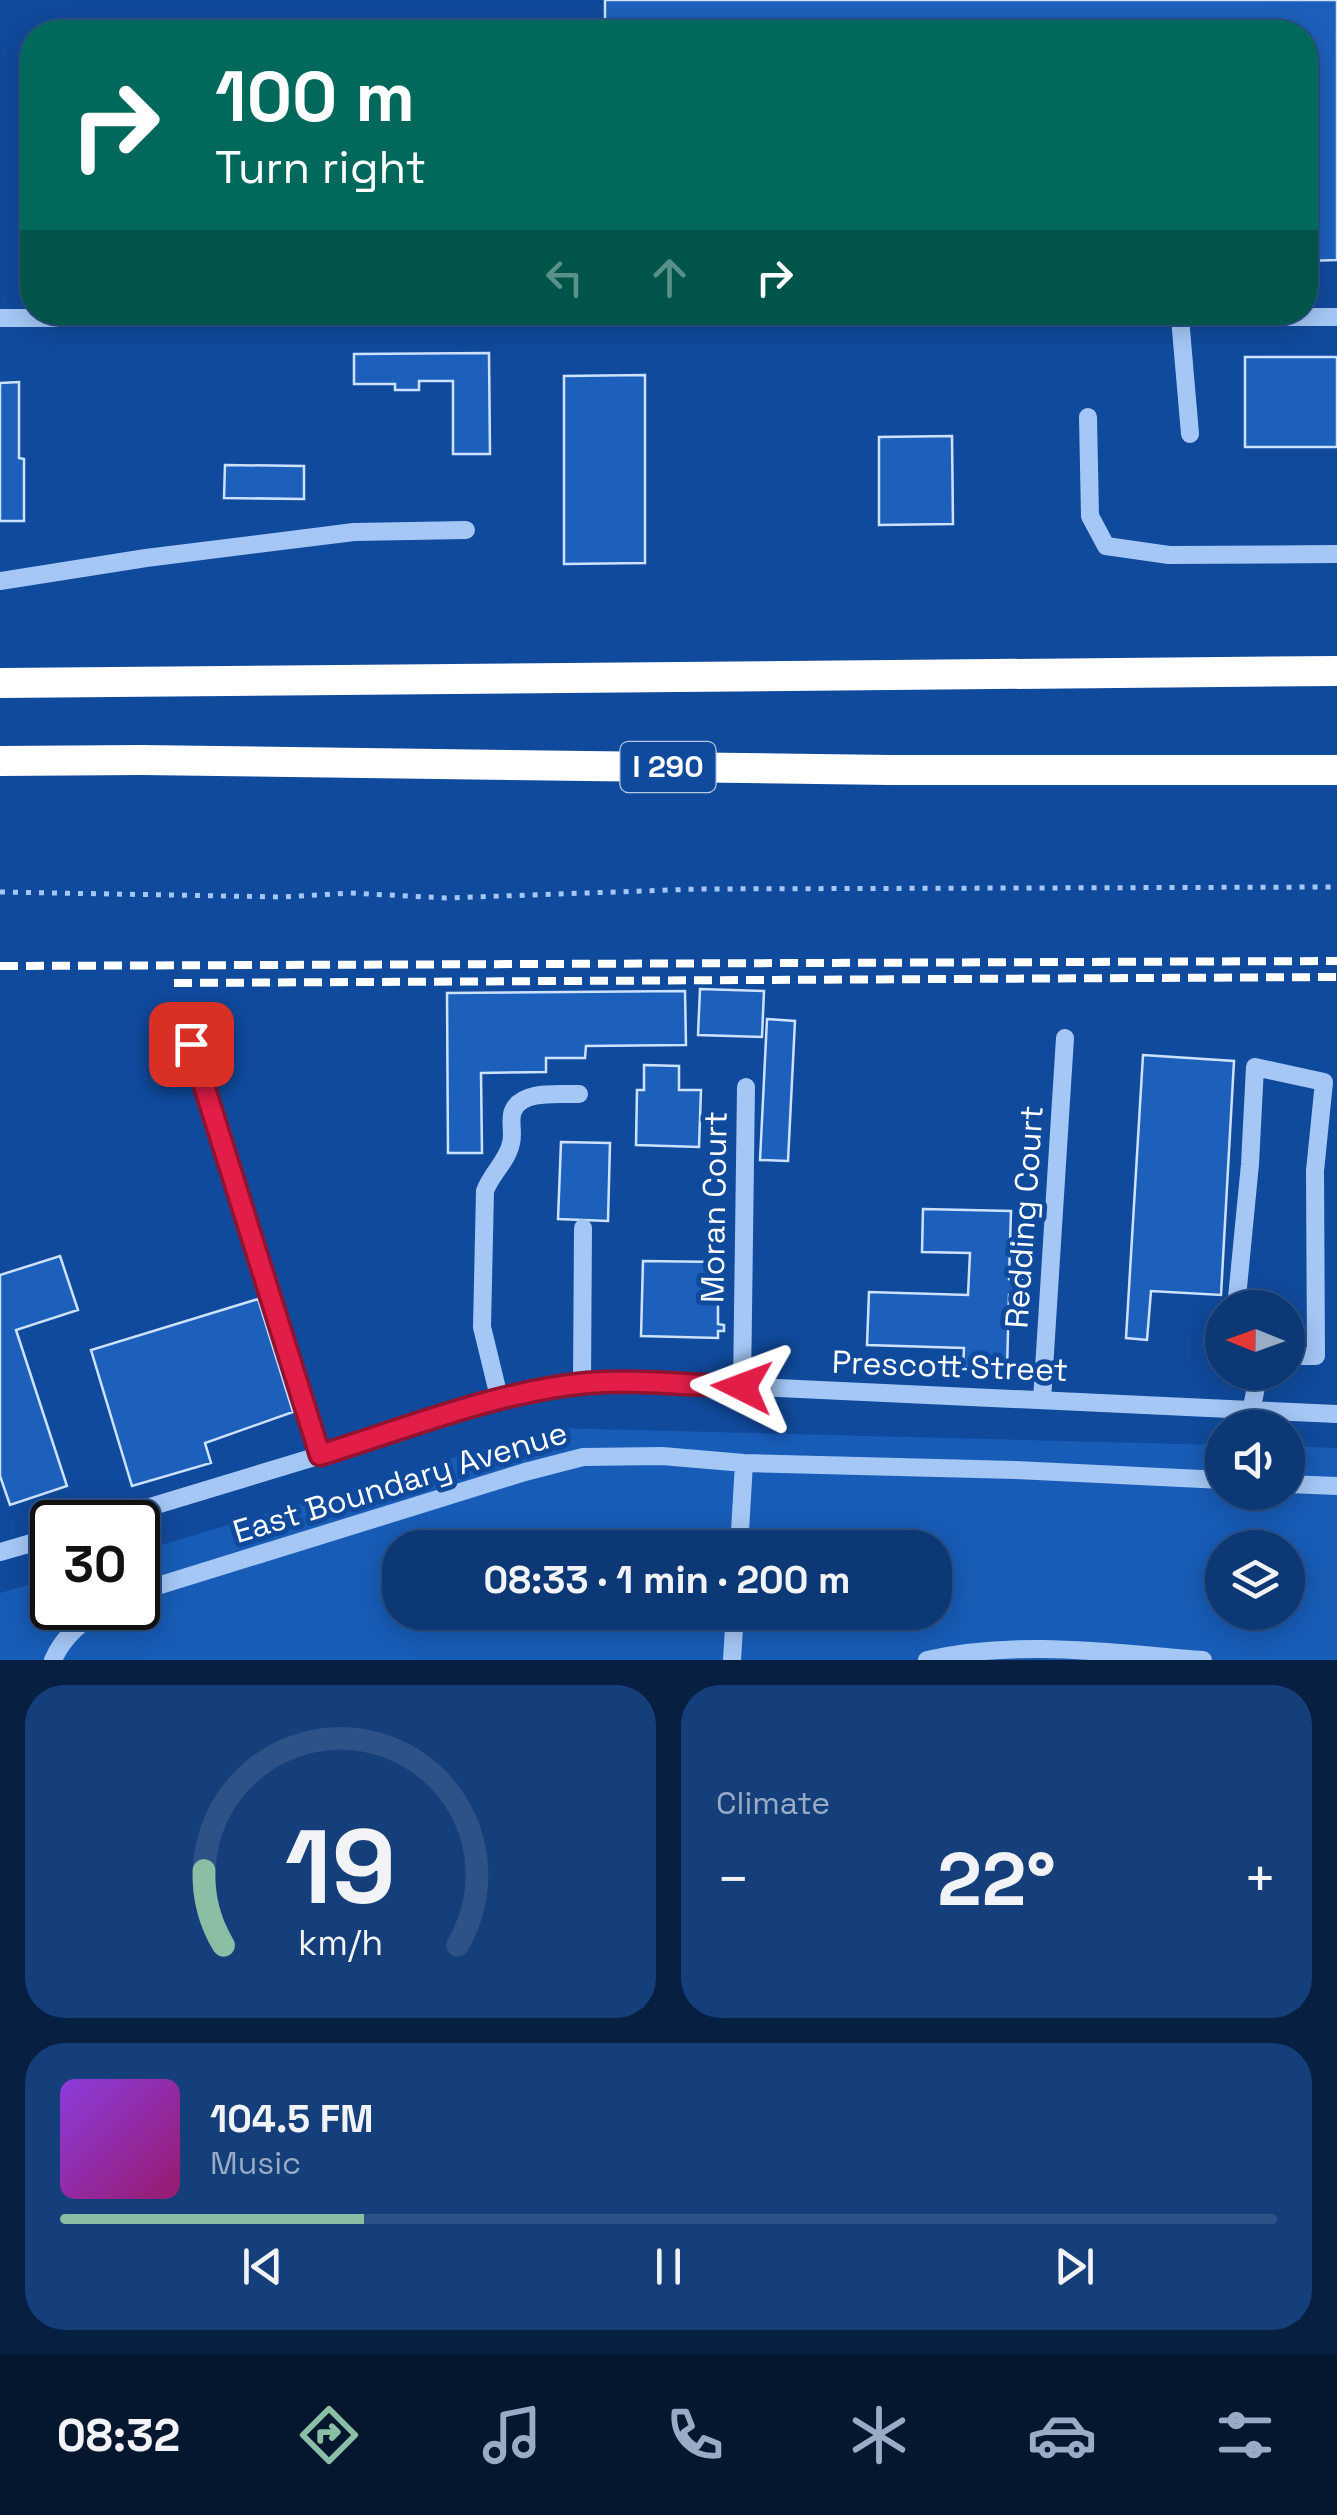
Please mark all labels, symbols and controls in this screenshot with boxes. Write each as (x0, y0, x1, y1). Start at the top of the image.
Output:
text: 100 m (215, 52, 415, 141)
icon: right (50, 60, 180, 190)
text: Turn right (215, 139, 426, 196)
icon: left (537, 250, 592, 305)
icon: ahead (642, 250, 697, 305)
icon: right (747, 250, 802, 305)
road number: I 290 (620, 742, 716, 792)
pin (149, 1002, 234, 1087)
icon: arrive (164, 1017, 219, 1072)
street label: Redding Court (996, 1104, 1052, 1330)
street label: Moran Court (692, 1111, 736, 1303)
north arrow (1205, 1290, 1305, 1390)
map controls (1205, 1290, 1305, 1630)
position arrow (690, 1335, 794, 1439)
street label: Prescott Street (831, 1342, 1069, 1390)
button: sound (1205, 1410, 1305, 1510)
street label: East Boundary Avenue (228, 1412, 572, 1552)
speed limit sign: 30 (30, 1500, 160, 1630)
button: layers (1205, 1530, 1305, 1630)
text: 08:33 · 1 min · 200 m (484, 1556, 850, 1604)
text: Climate (716, 1783, 830, 1823)
text: 19 (285, 1801, 396, 1933)
text: 22° (937, 1831, 1056, 1927)
text: − (716, 1844, 750, 1914)
text: + (1243, 1844, 1277, 1914)
text: km/h (298, 1920, 383, 1965)
text: 104.5 FM (210, 2095, 374, 2143)
text: Music (210, 2143, 301, 2183)
icon: previous (235, 2239, 290, 2294)
icon: pause (641, 2239, 696, 2294)
icon: next (1047, 2239, 1102, 2294)
icon: directions (294, 2400, 364, 2470)
icon: music (477, 2400, 547, 2470)
icon: phone (660, 2400, 730, 2470)
icon: climate (844, 2400, 914, 2470)
icon: car (1027, 2400, 1097, 2470)
icon: filters (1210, 2400, 1280, 2470)
text: 08:32 (57, 2407, 180, 2464)

